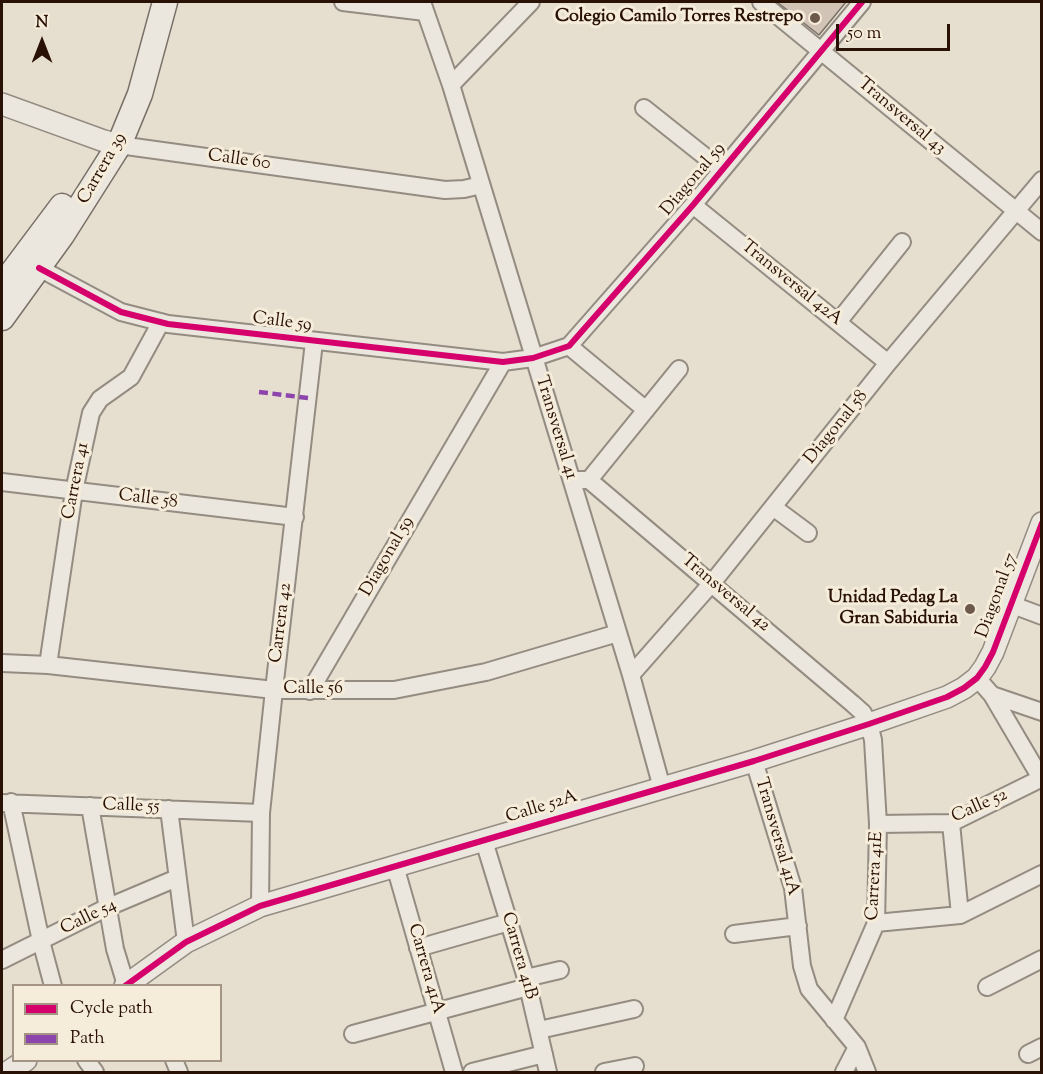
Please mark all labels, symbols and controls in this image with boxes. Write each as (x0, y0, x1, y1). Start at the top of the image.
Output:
place label: Colegio Camilo Torres Restrepo (555, 7, 803, 29)
marker: Colegio Camilo Torres Restrepo (808, 11, 822, 25)
north arrow (12, 12, 72, 72)
text: N (36, 12, 48, 35)
scale bar (839, 12, 953, 50)
text: 50 m (847, 21, 881, 47)
street label: Transversal 43 (853, 74, 949, 160)
street label: Carrera 39 (74, 129, 132, 209)
street label: Diagonal 59 (657, 139, 731, 221)
street label: Calle 60 (206, 146, 272, 176)
street label: Transversal 42A (736, 237, 846, 331)
street label: Calle 59 (251, 309, 313, 337)
street label: Transversal 41 (529, 374, 581, 482)
street label: Diagonal 58 (801, 387, 873, 469)
street label: Carrera 41 (59, 441, 95, 521)
street label: Calle 58 (117, 486, 179, 514)
street label: Diagonal 59 (356, 513, 420, 601)
street label: Transversal 42 (676, 551, 774, 637)
street label: Diagonal 57 (973, 551, 1023, 641)
street label: Carrera 42 (266, 582, 298, 664)
place label: Unidad Pedag La Gran Sabiduria (828, 588, 958, 630)
marker: Unidad Pedag La Gran Sabiduria (963, 602, 977, 616)
street label: Calle 56 (283, 679, 343, 701)
street label: Transversal 41A (749, 775, 803, 899)
street label: Calle 52 (949, 785, 1011, 829)
street label: Calle 52A (504, 787, 580, 829)
street label: Calle 55 (102, 795, 160, 819)
street label: Carrera 41E (863, 831, 889, 921)
street label: Calle 54 (57, 895, 121, 941)
street label: Carrera 41B (495, 910, 541, 1002)
street label: Carrera 41A (402, 921, 448, 1017)
legend (12, 984, 222, 1062)
text: Cycle path (70, 996, 153, 1022)
text: Path (70, 1026, 105, 1052)

